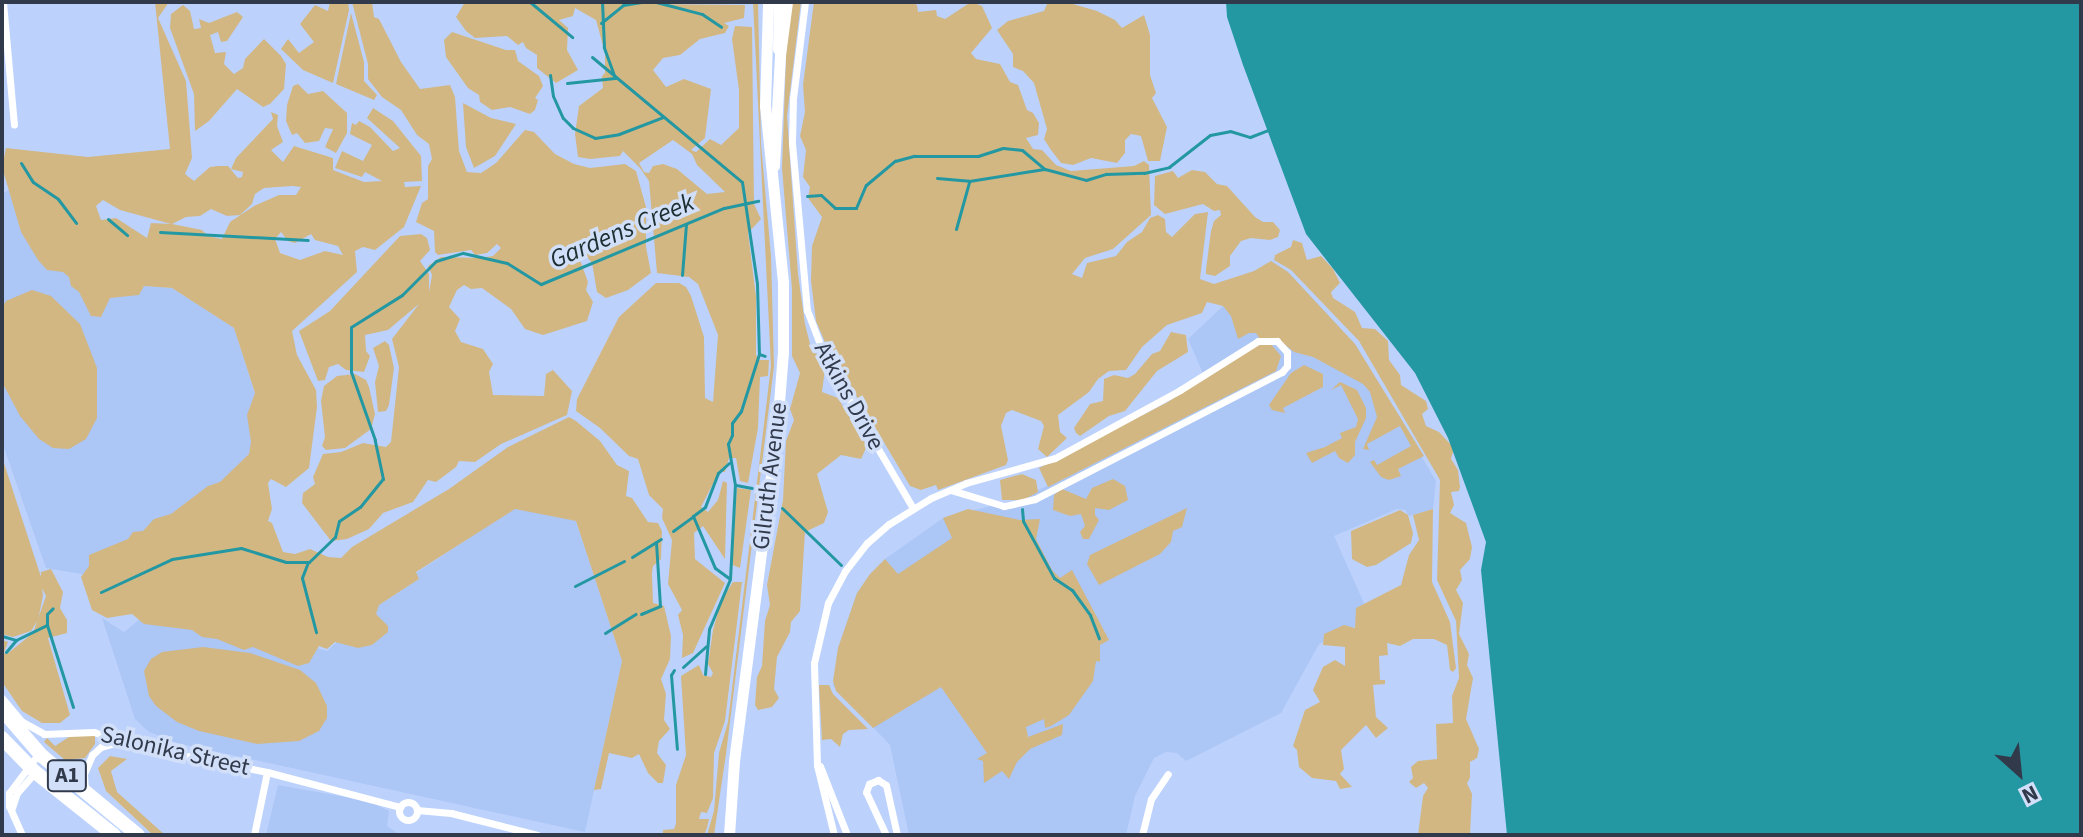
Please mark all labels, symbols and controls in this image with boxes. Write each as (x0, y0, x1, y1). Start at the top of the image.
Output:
water label: Gardens Creek (545, 187, 699, 275)
street label: Atkins Drive (808, 337, 890, 455)
street label: Gilruth Avenue (747, 401, 793, 551)
street label: Salonika Street (98, 720, 252, 782)
north arrow (1979, 733, 2059, 813)
road number: A1 (45, 758, 89, 794)
text: N (2016, 777, 2044, 812)

